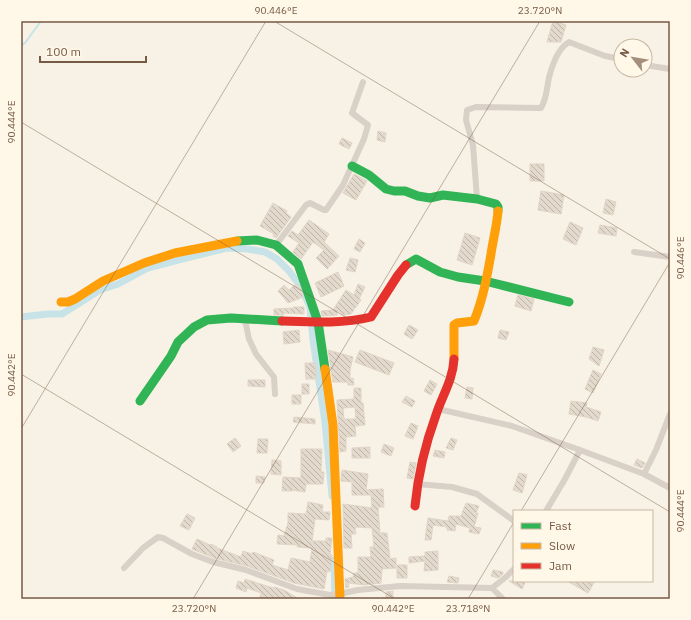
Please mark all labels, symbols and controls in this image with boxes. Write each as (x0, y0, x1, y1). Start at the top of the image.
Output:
text: 90.446°E (254, 4, 298, 17)
text: 23.720°N (518, 4, 562, 17)
scale bar (40, 38, 146, 64)
north arrow (613, 38, 653, 78)
text: 100 m (46, 44, 81, 59)
text: N (616, 46, 632, 60)
text: 90.444°E (5, 100, 18, 144)
text: 90.446°E (674, 236, 687, 280)
text: 90.442°E (5, 353, 18, 397)
text: 90.444°E (674, 489, 687, 533)
legend (513, 510, 653, 582)
text: Fast (549, 518, 572, 533)
text: Slow (549, 538, 575, 553)
text: Jam (549, 558, 572, 573)
text: 23.720°N (172, 602, 216, 615)
text: 90.442°E (371, 602, 415, 615)
text: 23.718°N (446, 602, 490, 615)

